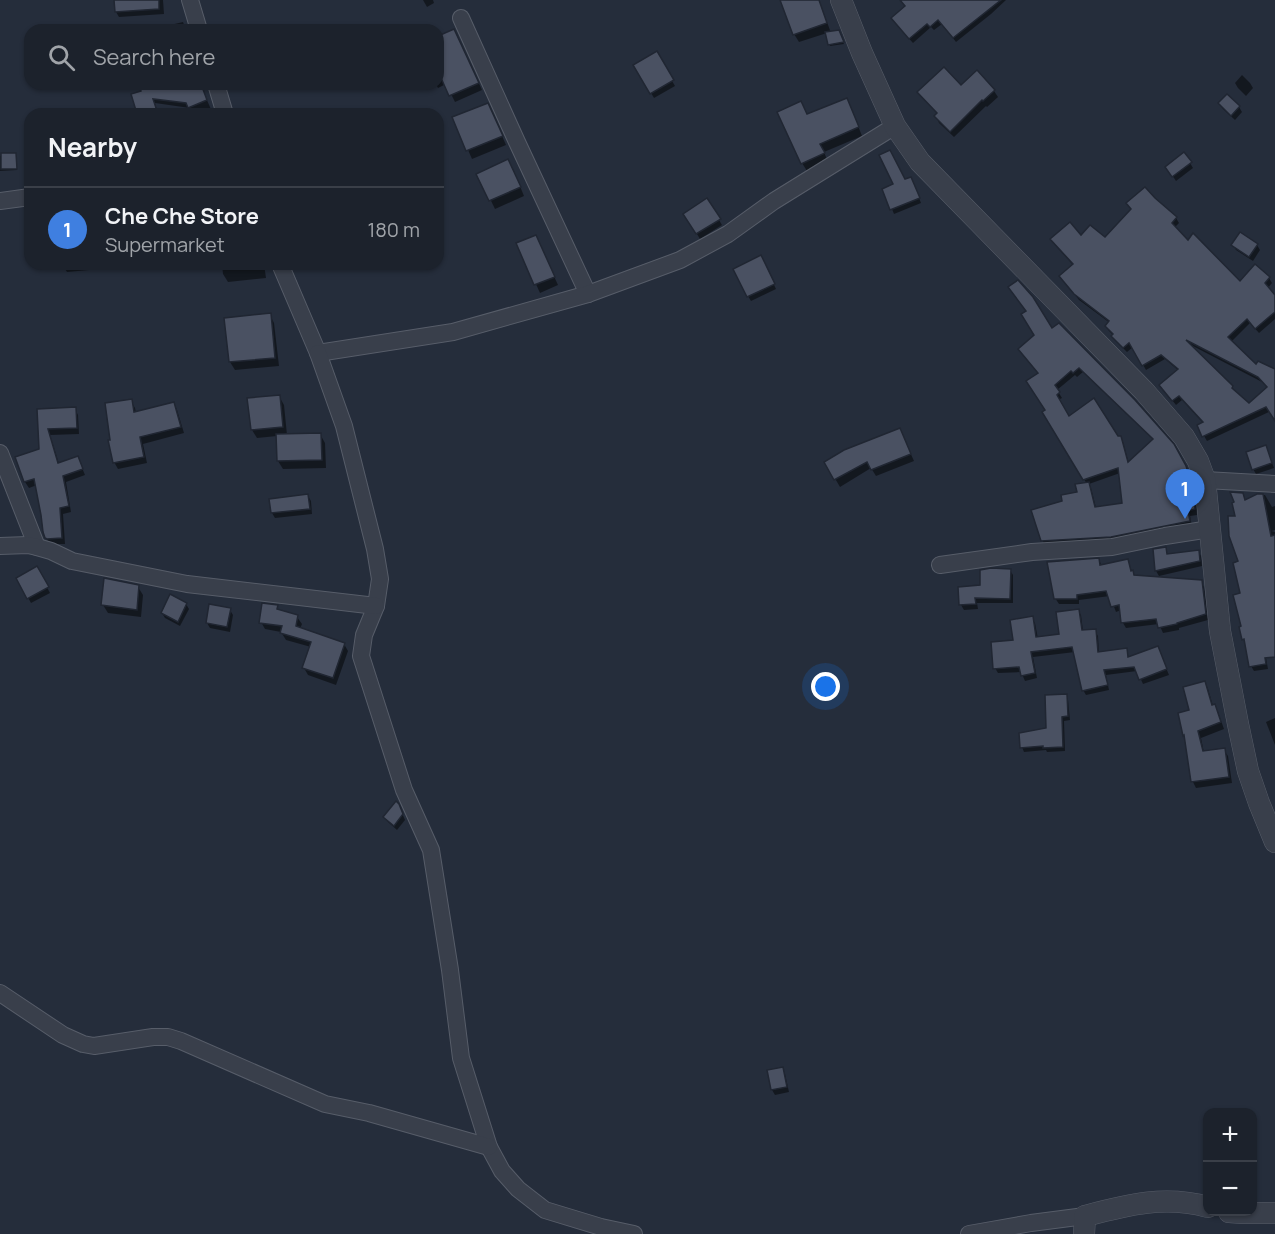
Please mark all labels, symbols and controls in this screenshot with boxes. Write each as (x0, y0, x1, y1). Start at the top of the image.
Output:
search box (24, 24, 444, 90)
icon: search (45, 41, 78, 74)
text: Search here (93, 42, 215, 72)
text: Nearby (48, 129, 137, 165)
text: Che Che Store (105, 201, 259, 231)
text: 1 (63, 216, 72, 243)
text: 180 m (367, 216, 420, 243)
text: Supermarket (105, 231, 225, 258)
pin: 1 (1166, 470, 1204, 519)
your location (811, 672, 840, 701)
map controls (1203, 1108, 1257, 1216)
button: + (1203, 1108, 1257, 1162)
button: − (1203, 1162, 1257, 1216)

